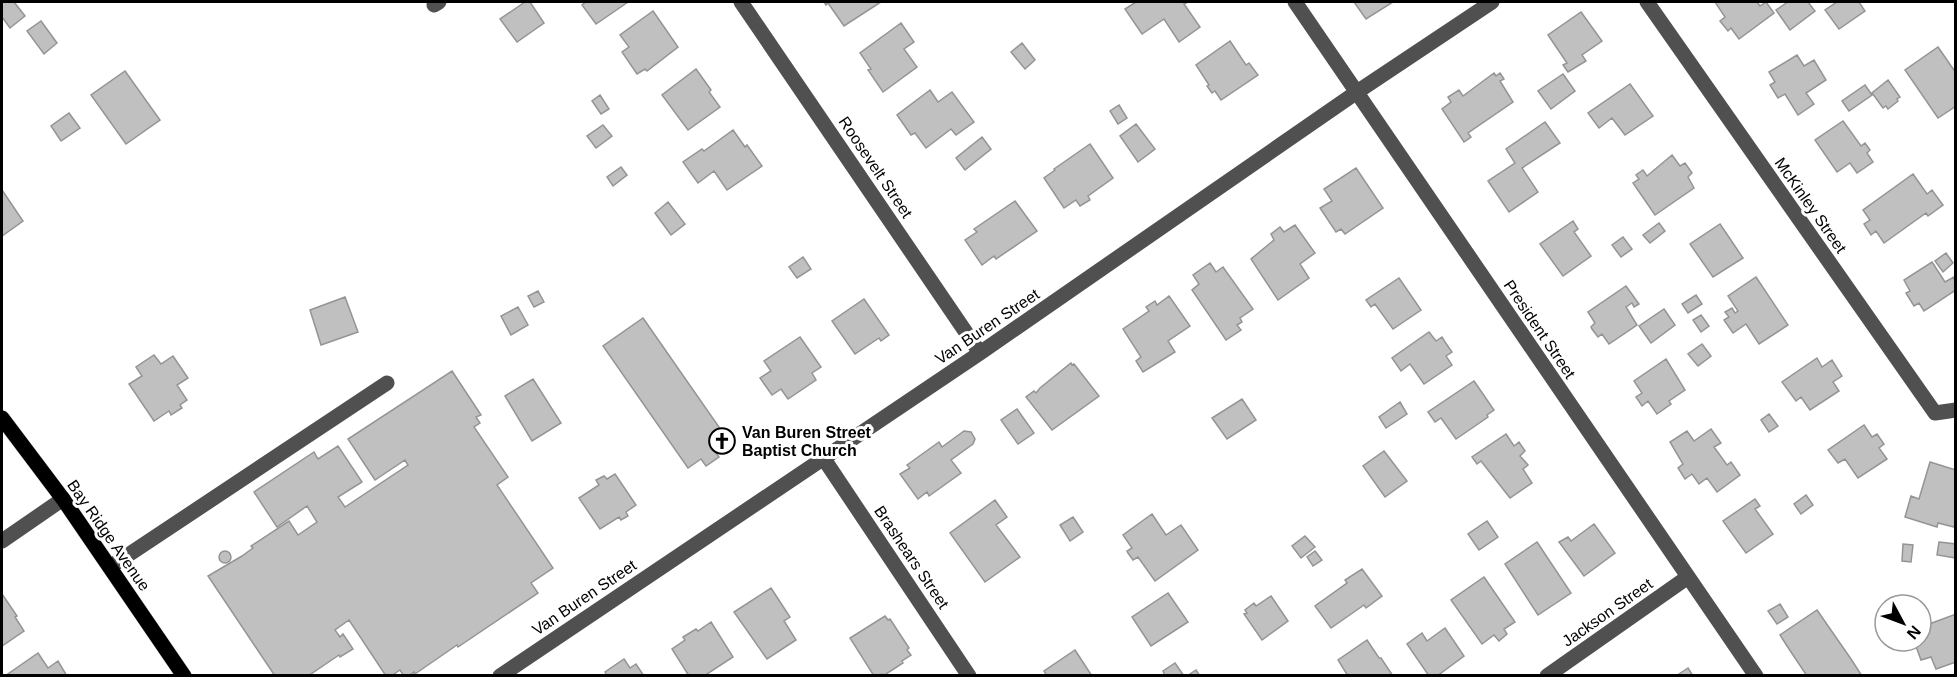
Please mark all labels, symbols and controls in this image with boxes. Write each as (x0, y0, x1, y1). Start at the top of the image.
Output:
street label: Roosevelt Street (835, 113, 916, 222)
street label: McKinley Street (1771, 155, 1850, 257)
street label: President Street (1500, 277, 1579, 382)
street label: Van Buren Street (932, 285, 1043, 367)
place label: Van Buren Street Baptist Church (742, 424, 872, 459)
church icon: Van Buren Street Baptist Church (707, 426, 737, 456)
street label: Bay Ridge Avenue (64, 477, 153, 594)
street label: Brashears Street (871, 503, 953, 612)
street label: Van Buren Street (529, 556, 640, 638)
street label: Jackson Street (1559, 575, 1656, 650)
north arrow (1873, 593, 1933, 653)
text: N (1904, 623, 1924, 642)

